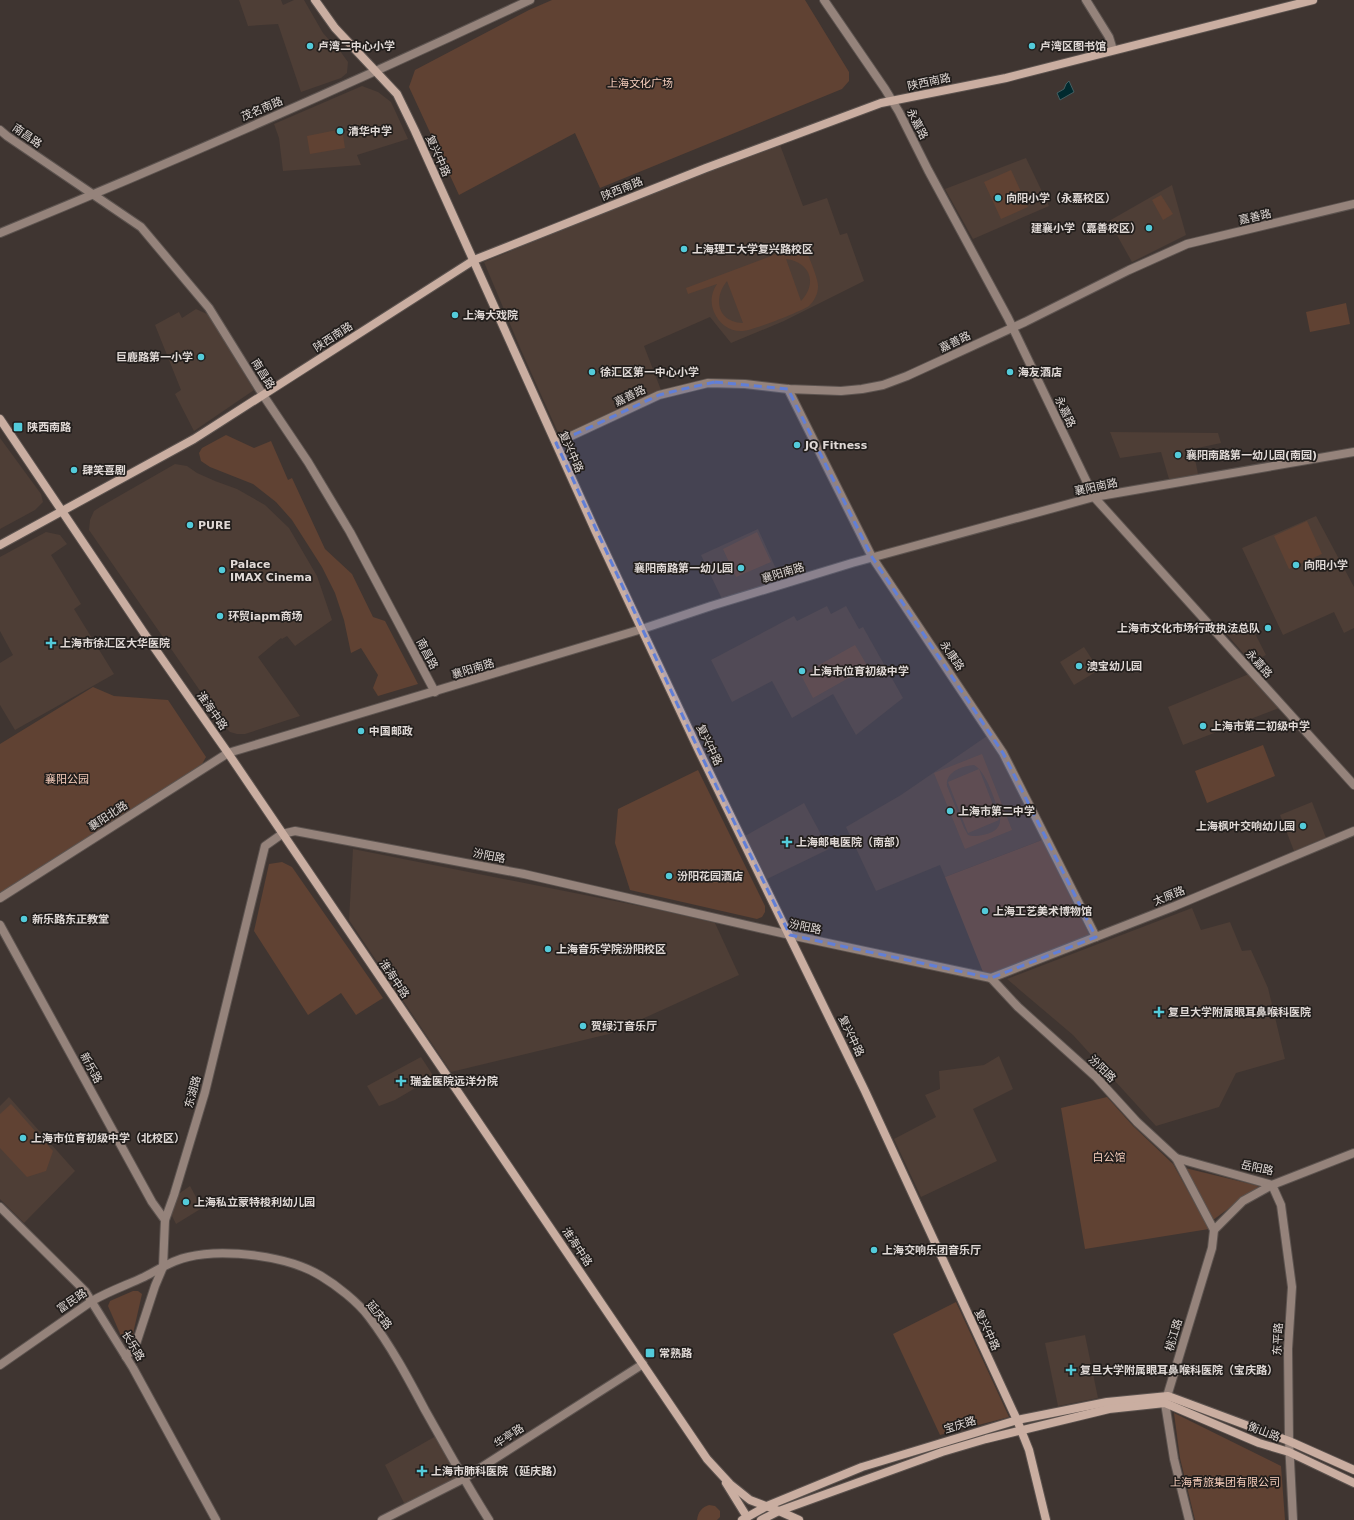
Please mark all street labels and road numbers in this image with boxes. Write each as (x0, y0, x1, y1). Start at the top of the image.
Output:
street label: 陕西南路 (906, 71, 952, 93)
street label: 茂名南路 (239, 94, 285, 124)
street label: 永嘉路 (904, 106, 930, 142)
street label: 南昌路 (10, 121, 44, 151)
street label: 复兴中路 (423, 133, 453, 179)
street label: 陕西南路 (599, 175, 645, 203)
street label: 嘉善路 (1237, 207, 1273, 227)
street label: 陕西南路 (311, 320, 355, 354)
street label: 嘉善路 (937, 329, 973, 355)
street label: 南昌路 (249, 357, 277, 391)
street label: 嘉善路 (612, 383, 648, 409)
street label: 永嘉路 (1052, 394, 1078, 430)
street label: 复兴中路 (556, 429, 586, 475)
street label: 襄阳南路 (1073, 476, 1119, 498)
street label: 襄阳南路 (760, 560, 806, 586)
street label: 南昌路 (414, 636, 440, 672)
street label: 永康路 (937, 639, 967, 673)
street label: 永嘉路 (1243, 647, 1275, 681)
street label: 襄阳南路 (450, 656, 496, 682)
street label: 淮海中路 (194, 689, 230, 733)
street label: 复兴中路 (694, 722, 724, 768)
street label: 襄阳北路 (86, 799, 130, 833)
street label: 汾阳路 (472, 846, 506, 866)
street label: 太原路 (1151, 884, 1187, 908)
street label: 汾阳路 (788, 917, 822, 937)
street label: 淮海中路 (376, 957, 412, 1001)
street label: 复兴中路 (836, 1013, 866, 1059)
street label: 新乐路 (77, 1050, 105, 1086)
street label: 汾阳路 (1086, 1053, 1118, 1085)
street label: 东湖路 (182, 1074, 204, 1110)
street label: 岳阳路 (1240, 1158, 1274, 1178)
street label: 淮海中路 (559, 1225, 595, 1269)
street label: 富民路 (55, 1286, 89, 1316)
street label: 延庆路 (364, 1298, 394, 1332)
street label: 复兴中路 (972, 1307, 1002, 1353)
street label: 桃江路 (1163, 1317, 1185, 1353)
street label: 东平路 (1271, 1322, 1285, 1356)
street label: 长乐路 (119, 1329, 147, 1363)
street label: 宝庆路 (942, 1414, 978, 1436)
street label: 衡山路 (1246, 1420, 1282, 1444)
street label: 华亭路 (492, 1422, 526, 1450)

